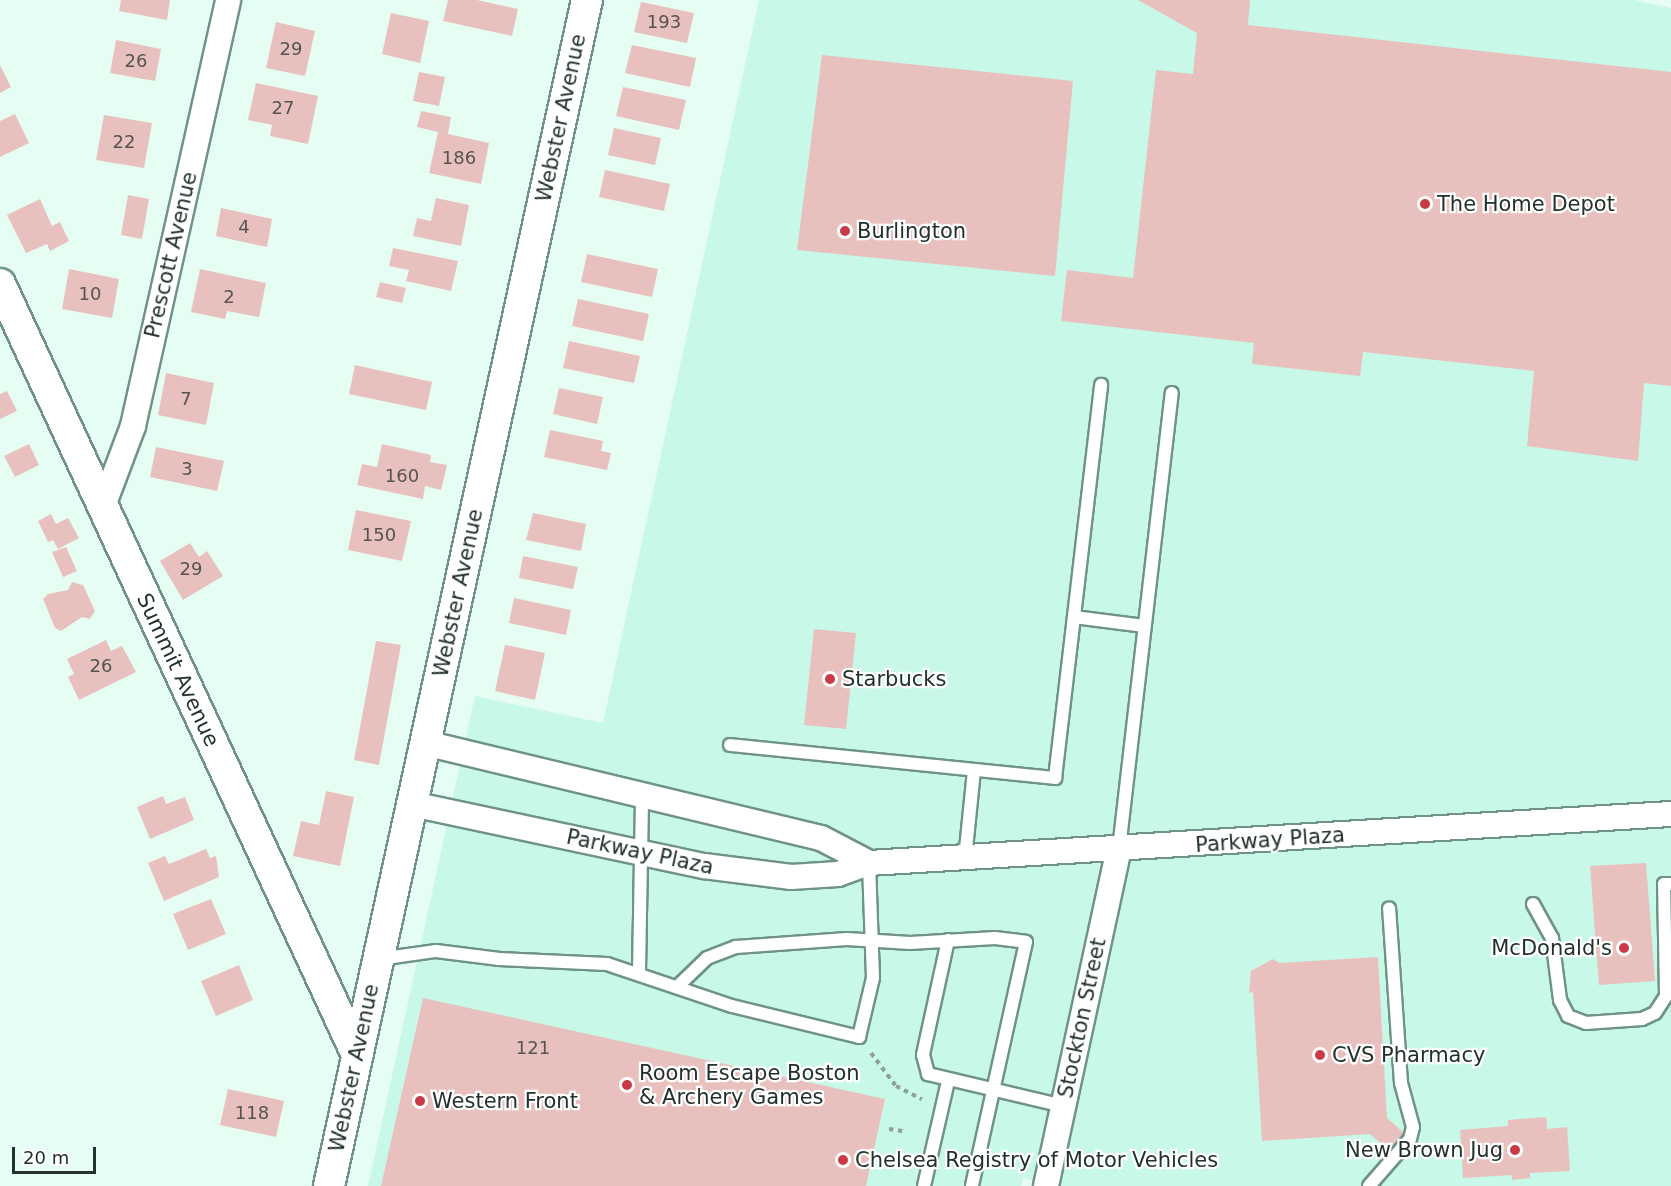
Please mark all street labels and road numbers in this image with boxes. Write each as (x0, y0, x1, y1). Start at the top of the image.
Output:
street label: Webster Avenue (531, 32, 591, 204)
street label: Prescott Avenue (140, 169, 202, 341)
street label: Webster Avenue (428, 507, 488, 679)
street label: Summit Avenue (131, 589, 225, 751)
street label: Parkway Plaza (1194, 822, 1346, 858)
street label: Parkway Plaza (564, 824, 716, 880)
street label: Stockton Street (1053, 936, 1111, 1100)
street label: Webster Avenue (324, 982, 384, 1154)

